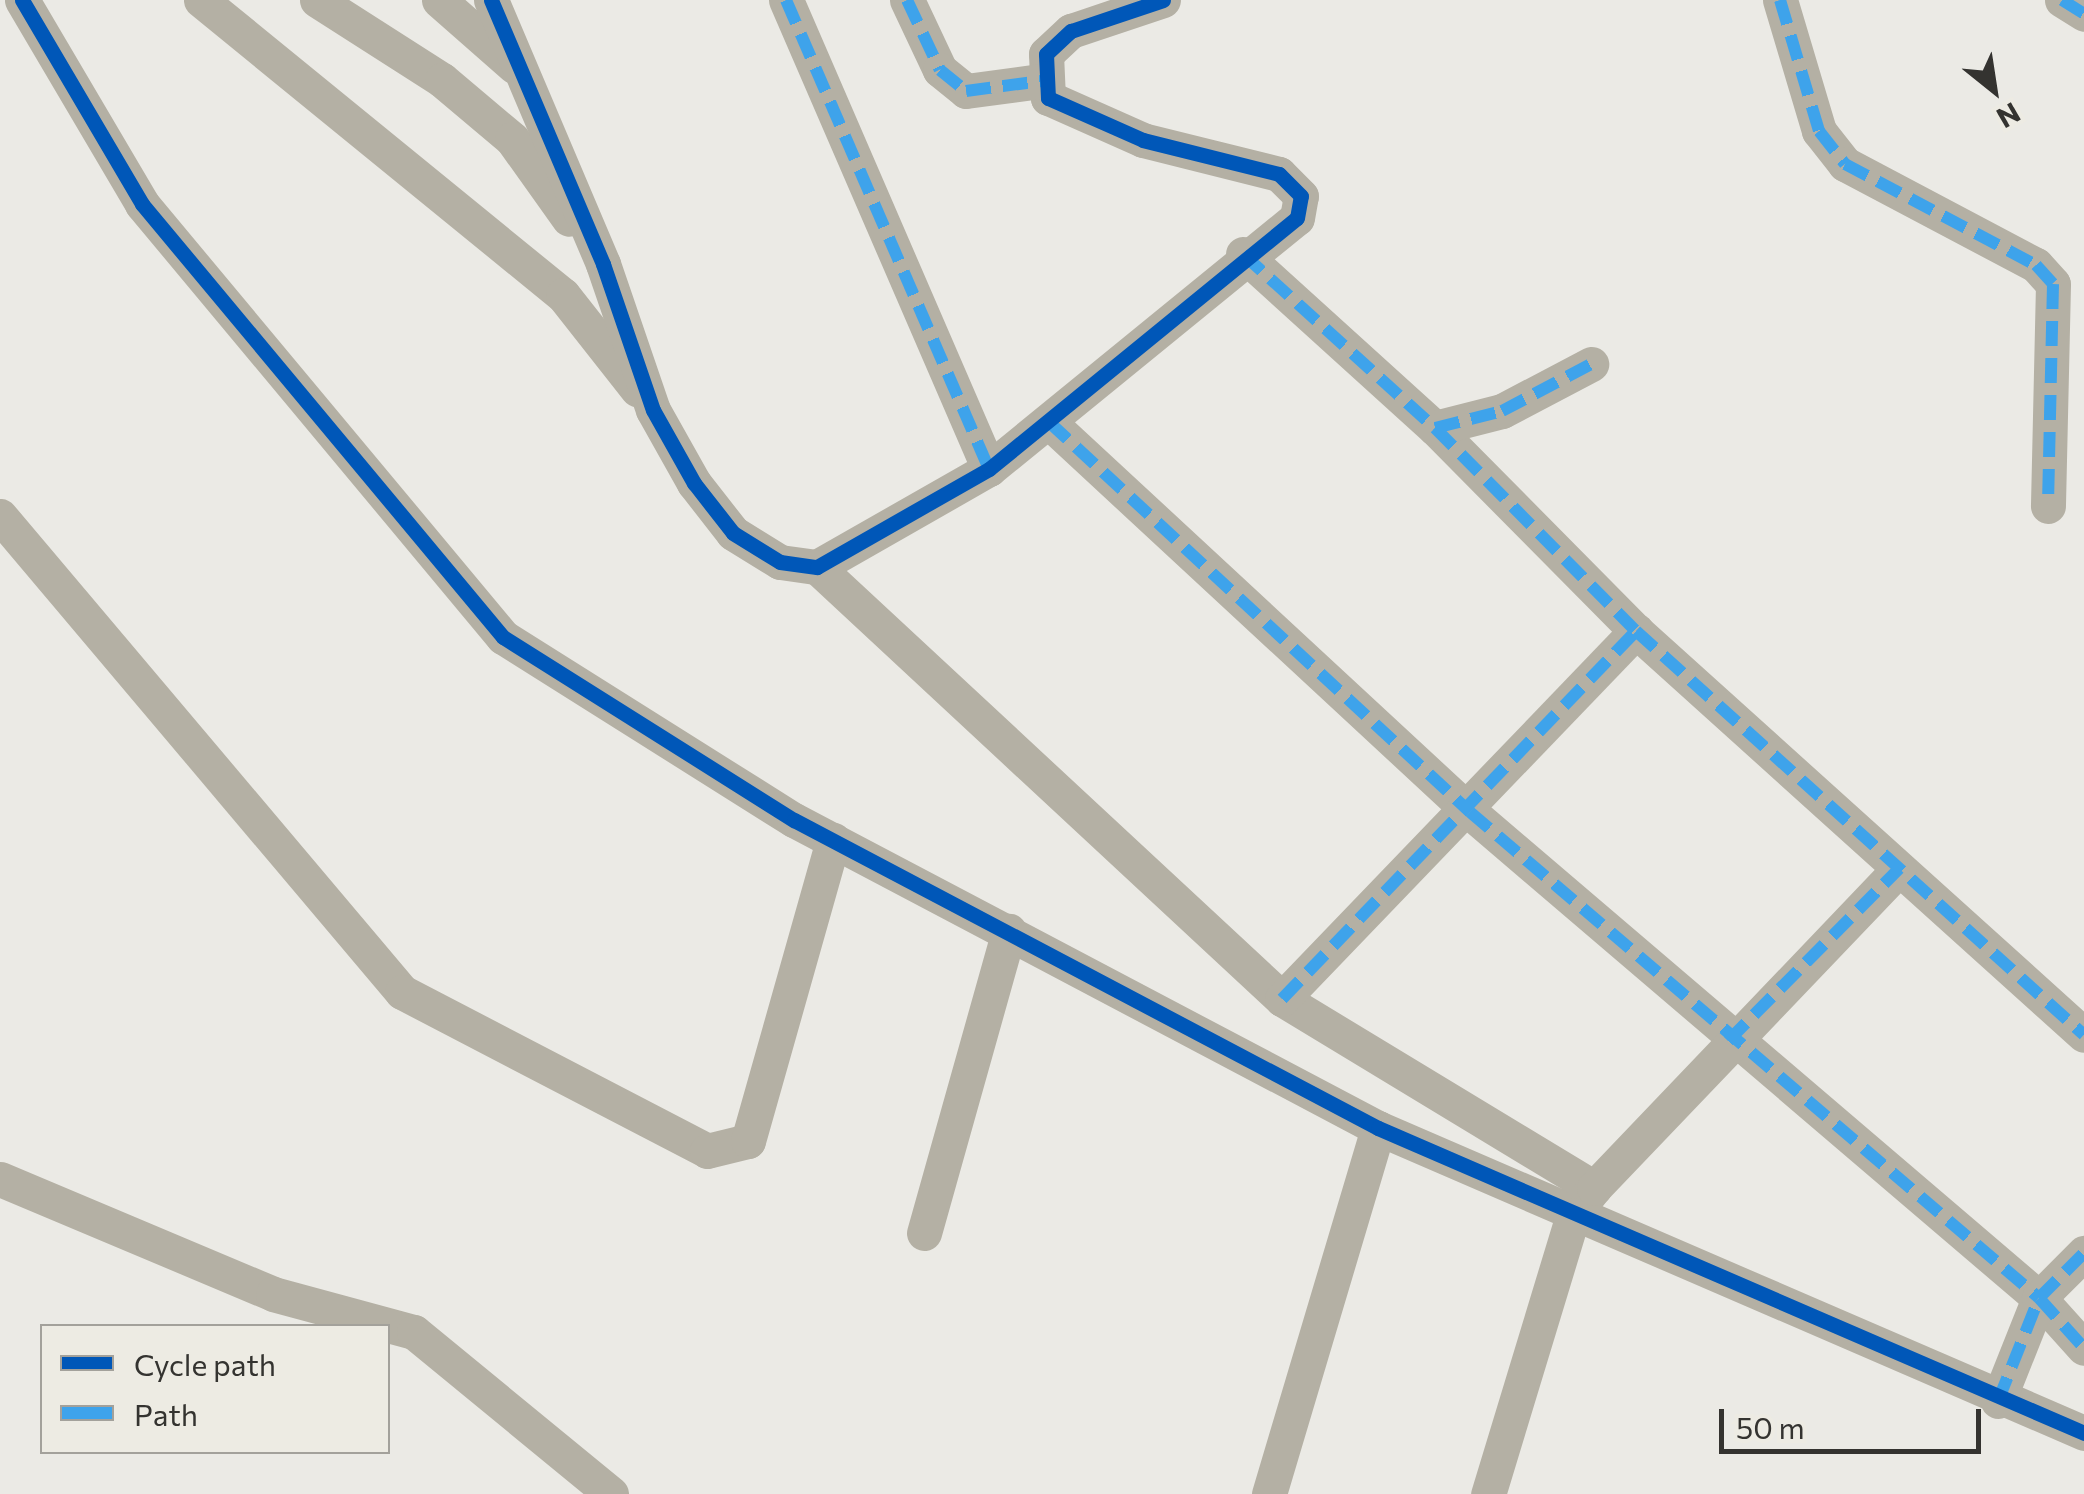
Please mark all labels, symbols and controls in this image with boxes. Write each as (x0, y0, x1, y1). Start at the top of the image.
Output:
north arrow (1944, 40, 2044, 140)
text: N (1991, 96, 2027, 136)
legend (40, 1324, 390, 1454)
text: Cycle path (134, 1345, 276, 1382)
scale bar (1724, 1389, 1986, 1451)
text: Path (134, 1395, 198, 1432)
text: 50 m (1736, 1408, 1805, 1445)

